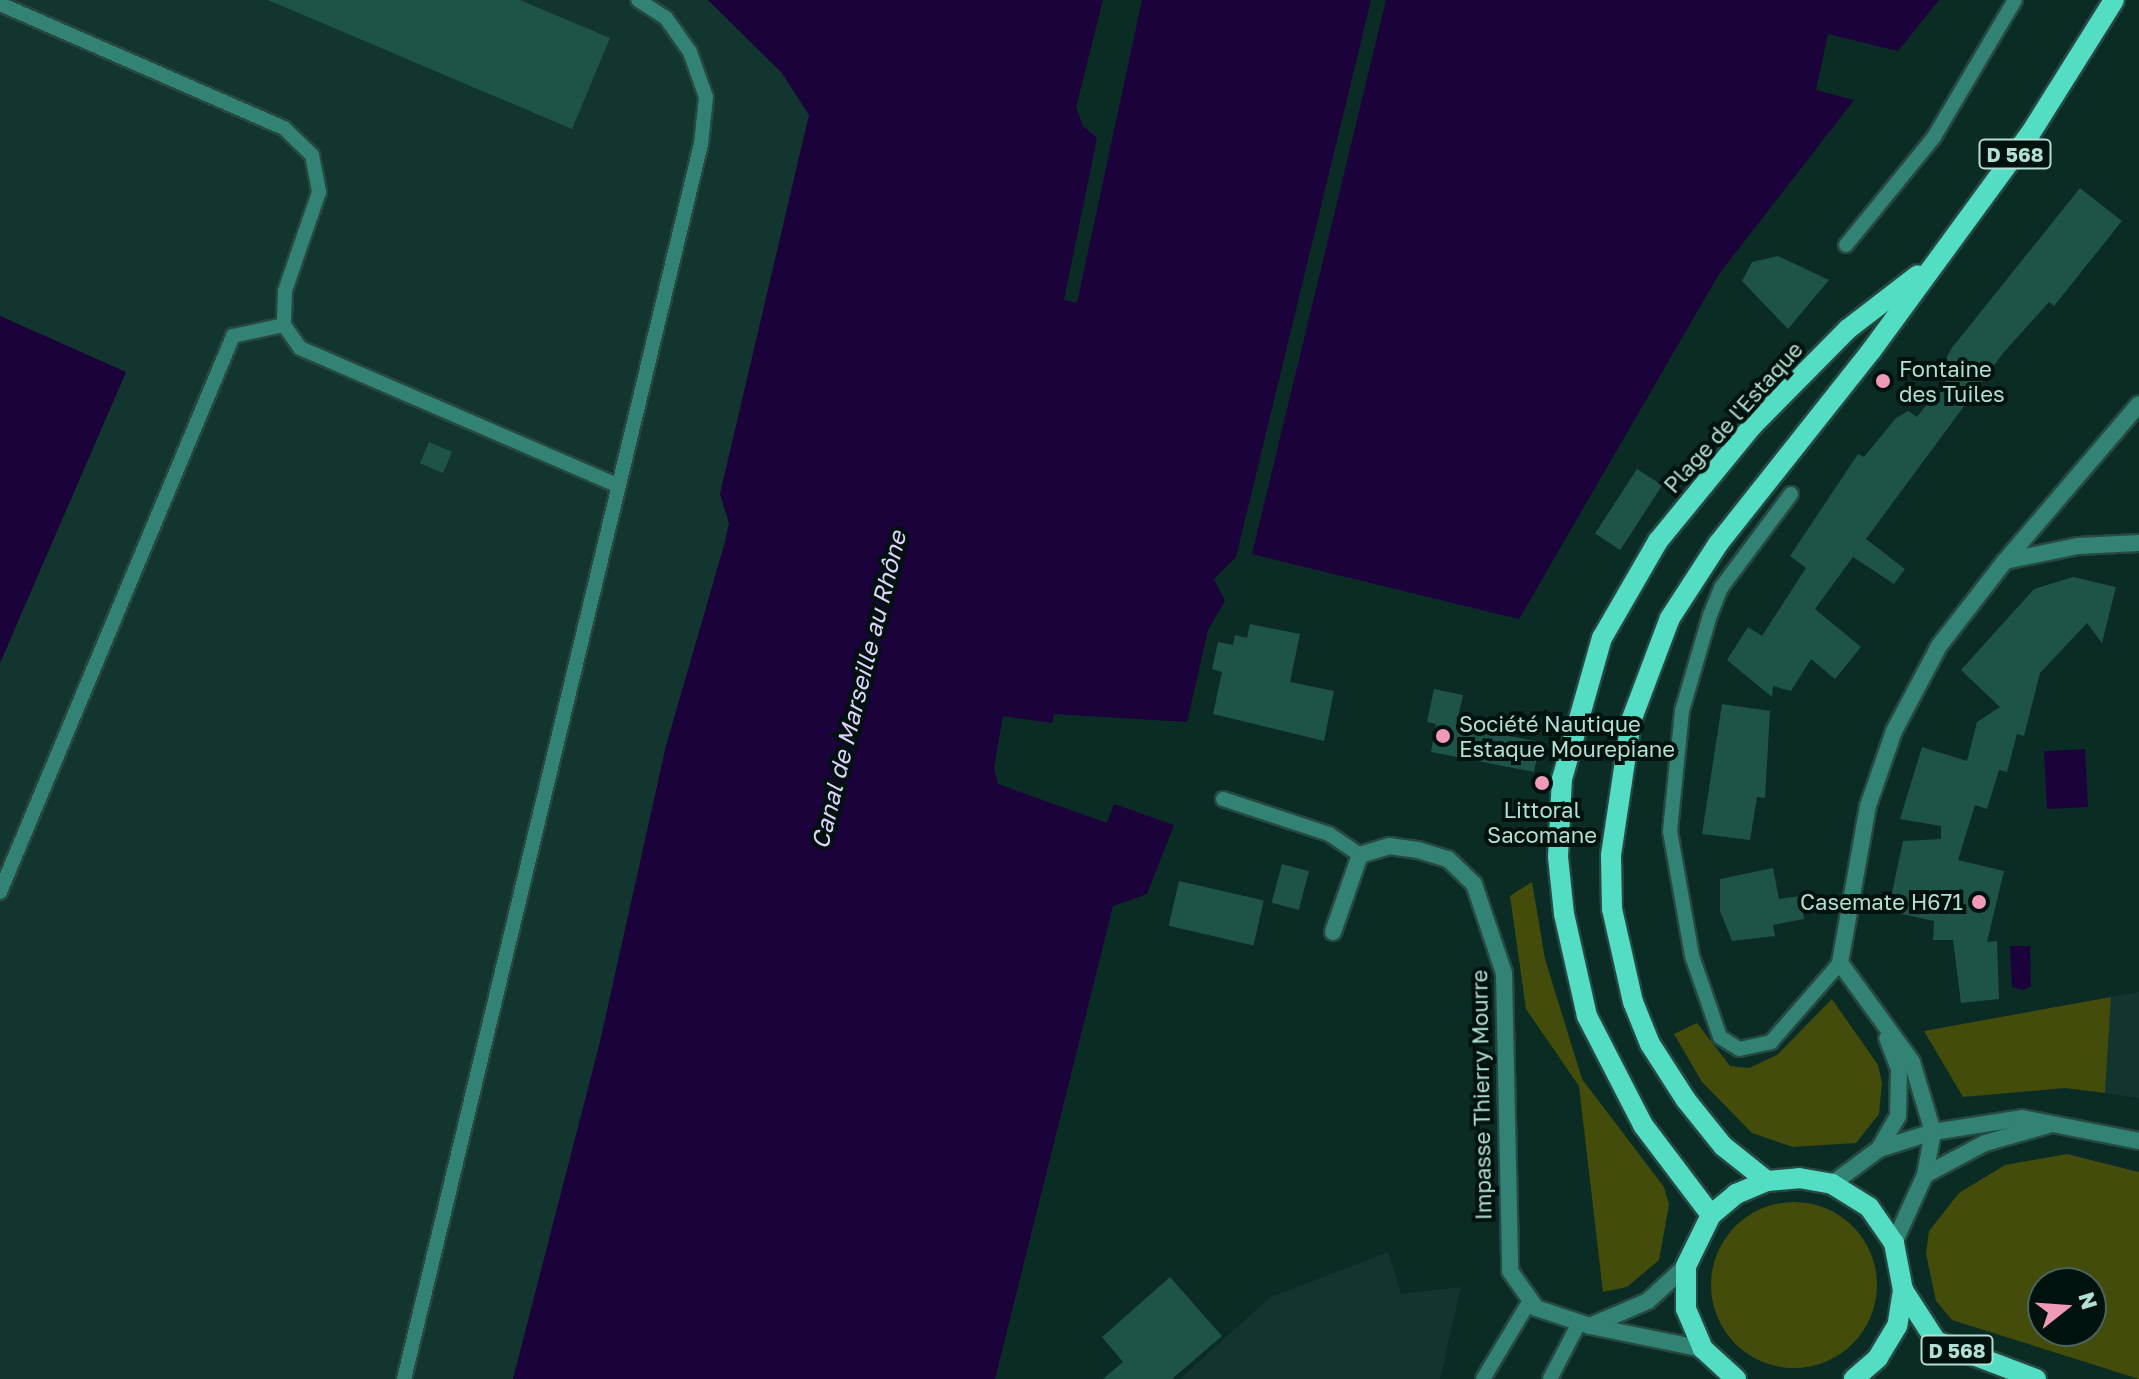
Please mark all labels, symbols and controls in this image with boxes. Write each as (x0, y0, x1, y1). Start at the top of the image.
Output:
road number: D 568 (1977, 138, 2053, 170)
street label: Plage de l'Estaque (1658, 336, 1808, 498)
place label: Fontaine des Tuiles (1899, 355, 2005, 406)
marker: Fontaine des Tuiles (1874, 372, 1892, 390)
water label: Canal de Marseille au Rhône (805, 528, 911, 852)
place label: Société Nautique Estaque Mourepiane (1459, 710, 1675, 762)
marker: Société Nautique Estaque Mourepiane (1434, 727, 1452, 745)
marker: Littoral Sacomane (1533, 774, 1551, 792)
place label: Littoral Sacomane (1487, 796, 1597, 848)
place label: Casemate H671 (1800, 889, 1963, 915)
marker: Casemate H671 (1970, 893, 1988, 911)
street label: Impasse Thierry Mourre (1466, 970, 1496, 1220)
north arrow (2027, 1267, 2107, 1347)
text: N (2073, 1288, 2104, 1312)
road number: D 568 (1919, 1334, 1995, 1366)

